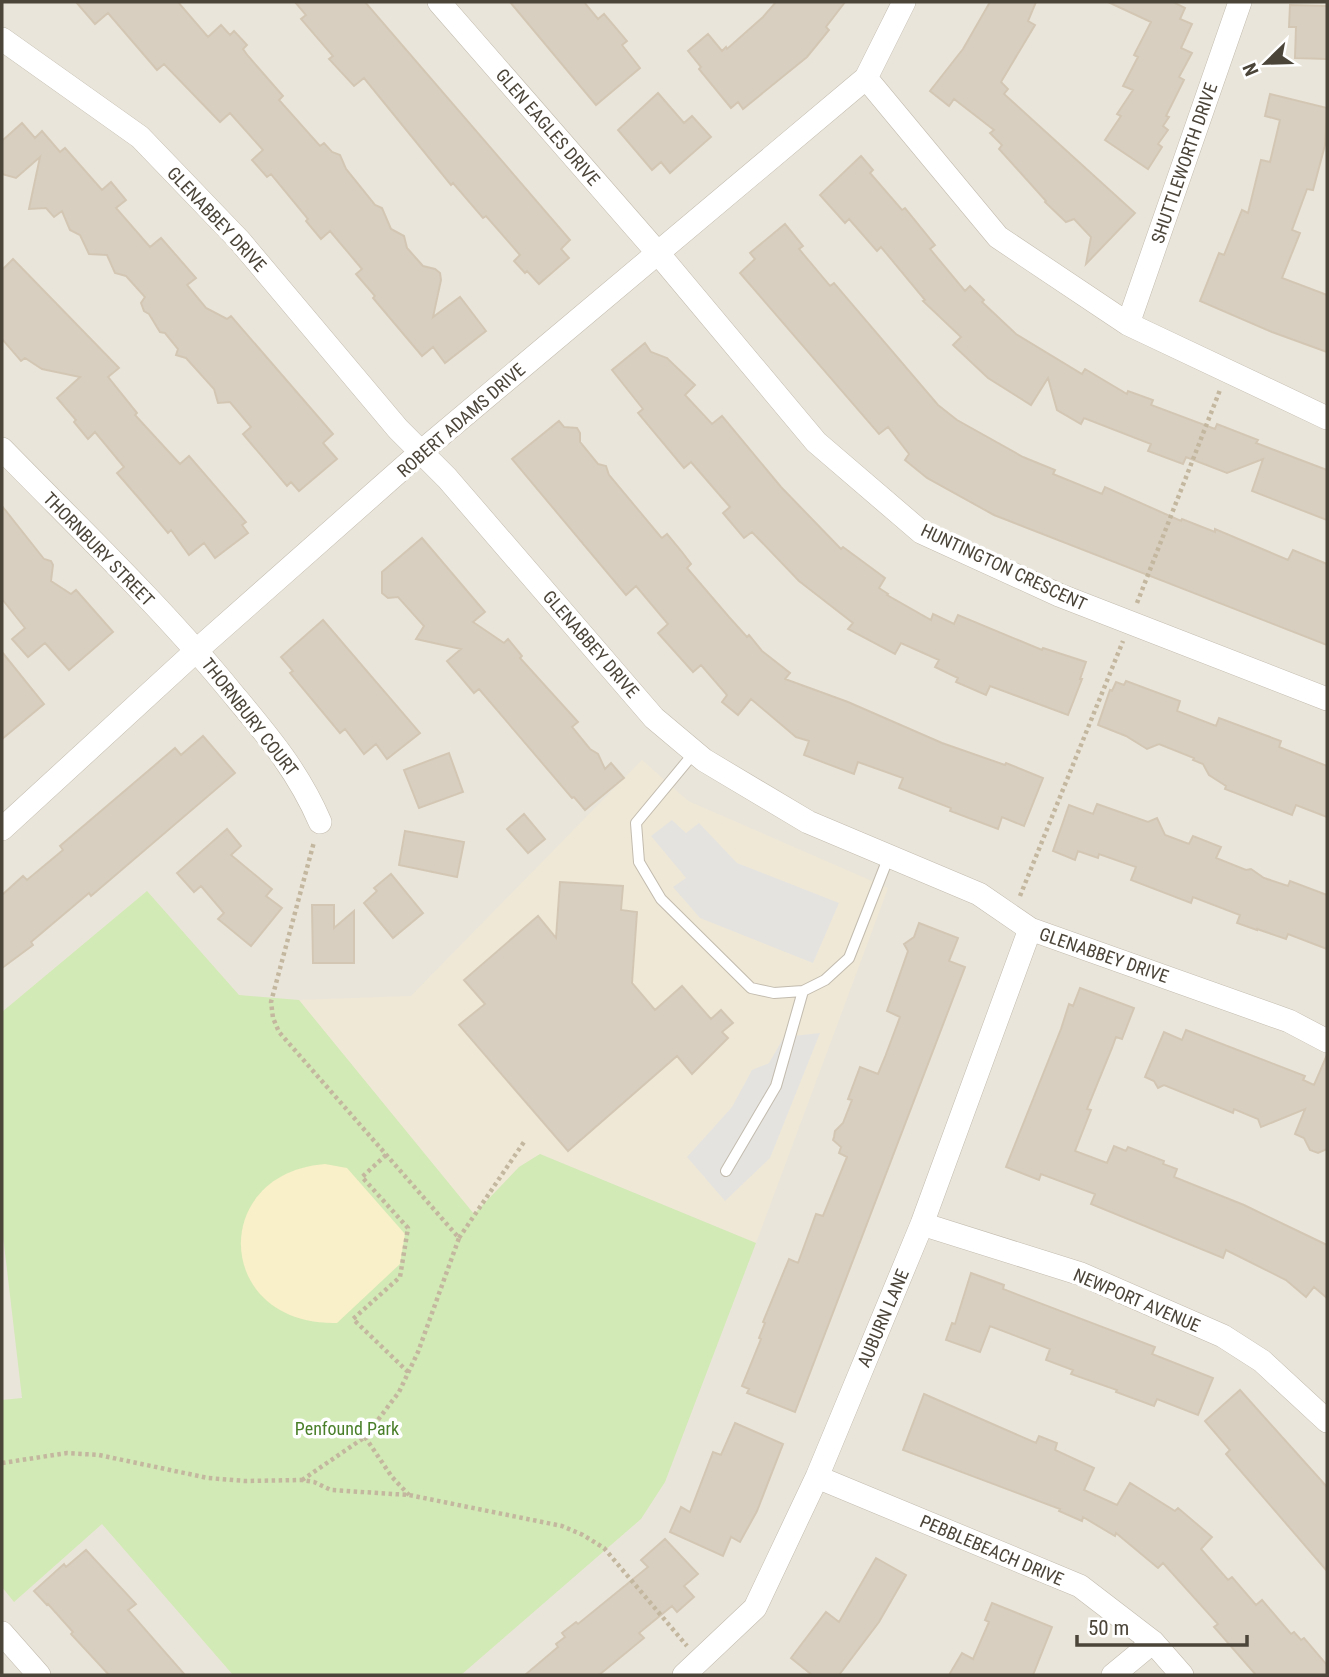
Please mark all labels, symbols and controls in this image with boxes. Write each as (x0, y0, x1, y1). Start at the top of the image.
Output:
north arrow (1231, 28, 1301, 98)
text: N (1238, 60, 1264, 79)
street label: GLEN EAGLES DRIVE (492, 64, 604, 190)
street label: SHUTTLEWORTH DRIVE (1147, 80, 1221, 246)
street label: GLENABBEY DRIVE (163, 162, 271, 276)
street label: ROBERT ADAMS DRIVE (393, 359, 529, 481)
street label: THORNBURY STREET (39, 488, 159, 610)
street label: HUNTINGTON CRESCENT (918, 519, 1090, 615)
street label: GLENABBEY DRIVE (539, 586, 643, 702)
street label: THORNBURY COURT (197, 654, 303, 780)
street label: GLENABBEY DRIVE (1037, 923, 1171, 987)
street label: NEWPORT AVENUE (1071, 1264, 1203, 1336)
street label: AUBURN LANE (853, 1266, 913, 1370)
park label: Penfound Park (295, 1418, 399, 1439)
street label: PEBBLEBEACH DRIVE (917, 1510, 1067, 1590)
scale bar (1077, 1604, 1247, 1648)
text: 50 m (1088, 1616, 1129, 1640)

